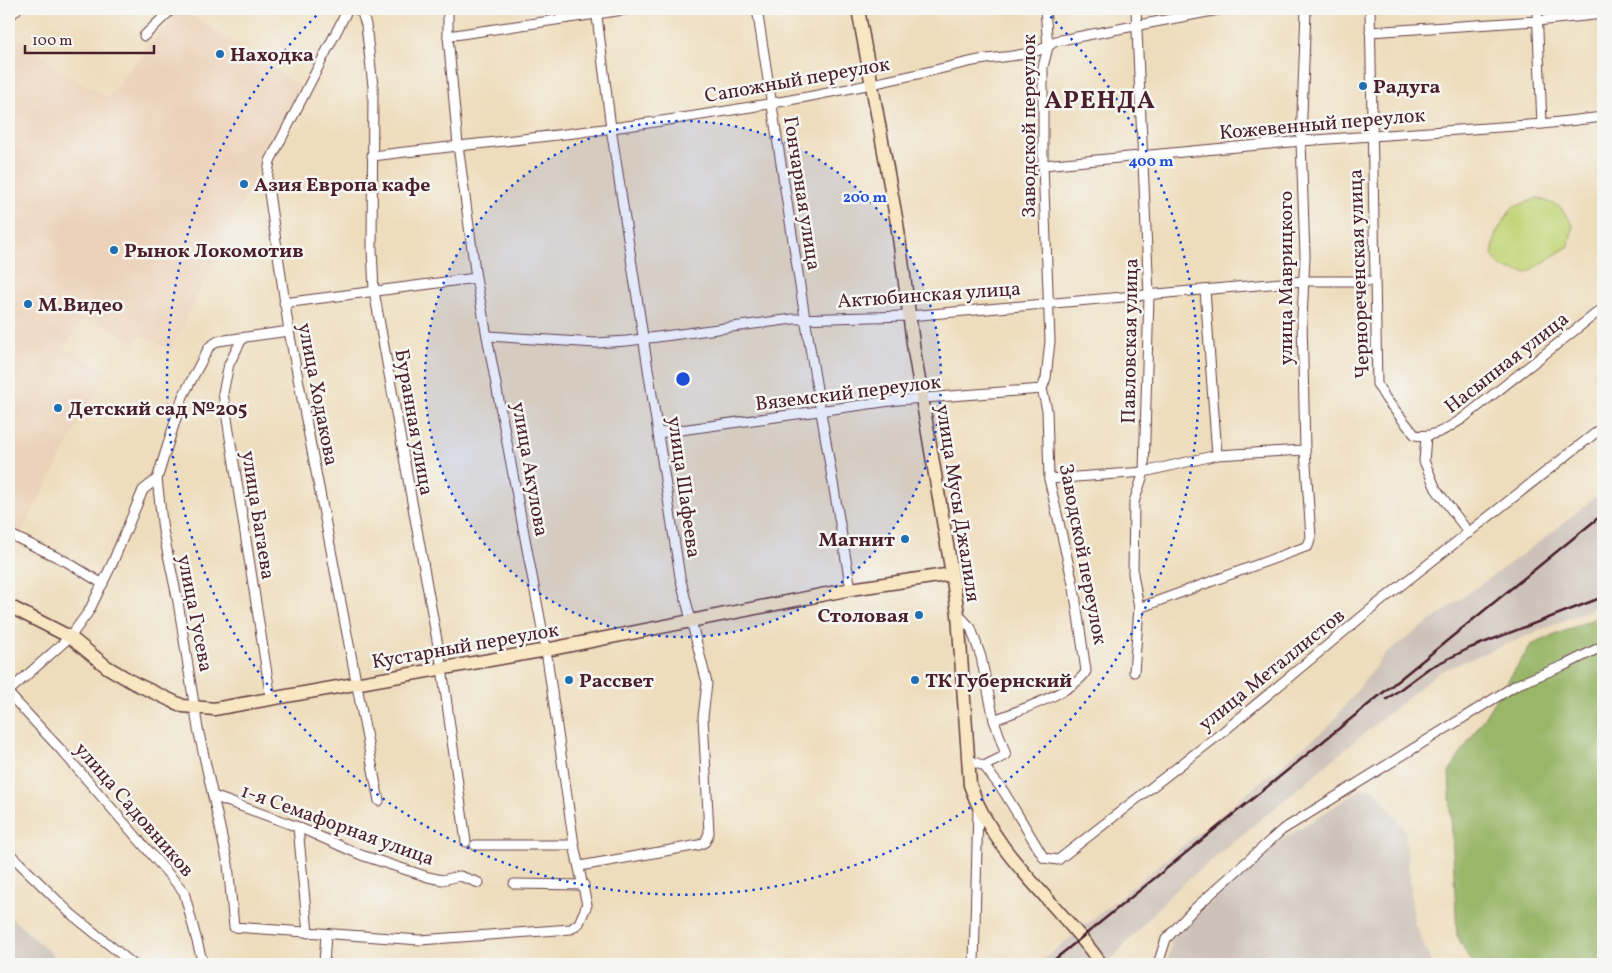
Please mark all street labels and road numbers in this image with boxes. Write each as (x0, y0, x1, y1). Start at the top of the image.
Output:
street label: Заводской переулок (1016, 34, 1044, 218)
street label: Сапожный переулок (703, 51, 892, 111)
street label: Кожевенный переулок (1218, 102, 1427, 148)
street label: Гончарная улица (775, 114, 827, 273)
street label: Чернореченская улица (1342, 168, 1378, 379)
street label: улица Маврицкого (1273, 191, 1301, 365)
street label: Павловская улица (1116, 258, 1146, 424)
street label: Актюбинская улица (836, 276, 1022, 316)
street label: Насыпная улица (1439, 306, 1576, 421)
street label: улица Ходакова (289, 321, 345, 468)
street label: Буранная улица (386, 347, 440, 498)
street label: Вяземский переулок (754, 369, 943, 419)
street label: улица Акулова (503, 400, 555, 539)
street label: улица Мусы Джалиля (928, 402, 986, 604)
street label: улица Шафеева (659, 415, 707, 560)
street label: улица Багаева (233, 449, 281, 582)
street label: Заводской переулок (1051, 461, 1113, 648)
street label: улица Гусева (169, 552, 219, 675)
street label: улица Металлистов (1193, 603, 1351, 738)
street label: Кустарный переулок (370, 617, 561, 677)
street label: улица Садовников (67, 737, 200, 884)
street label: 1-я Семафорная улица (237, 778, 438, 874)

